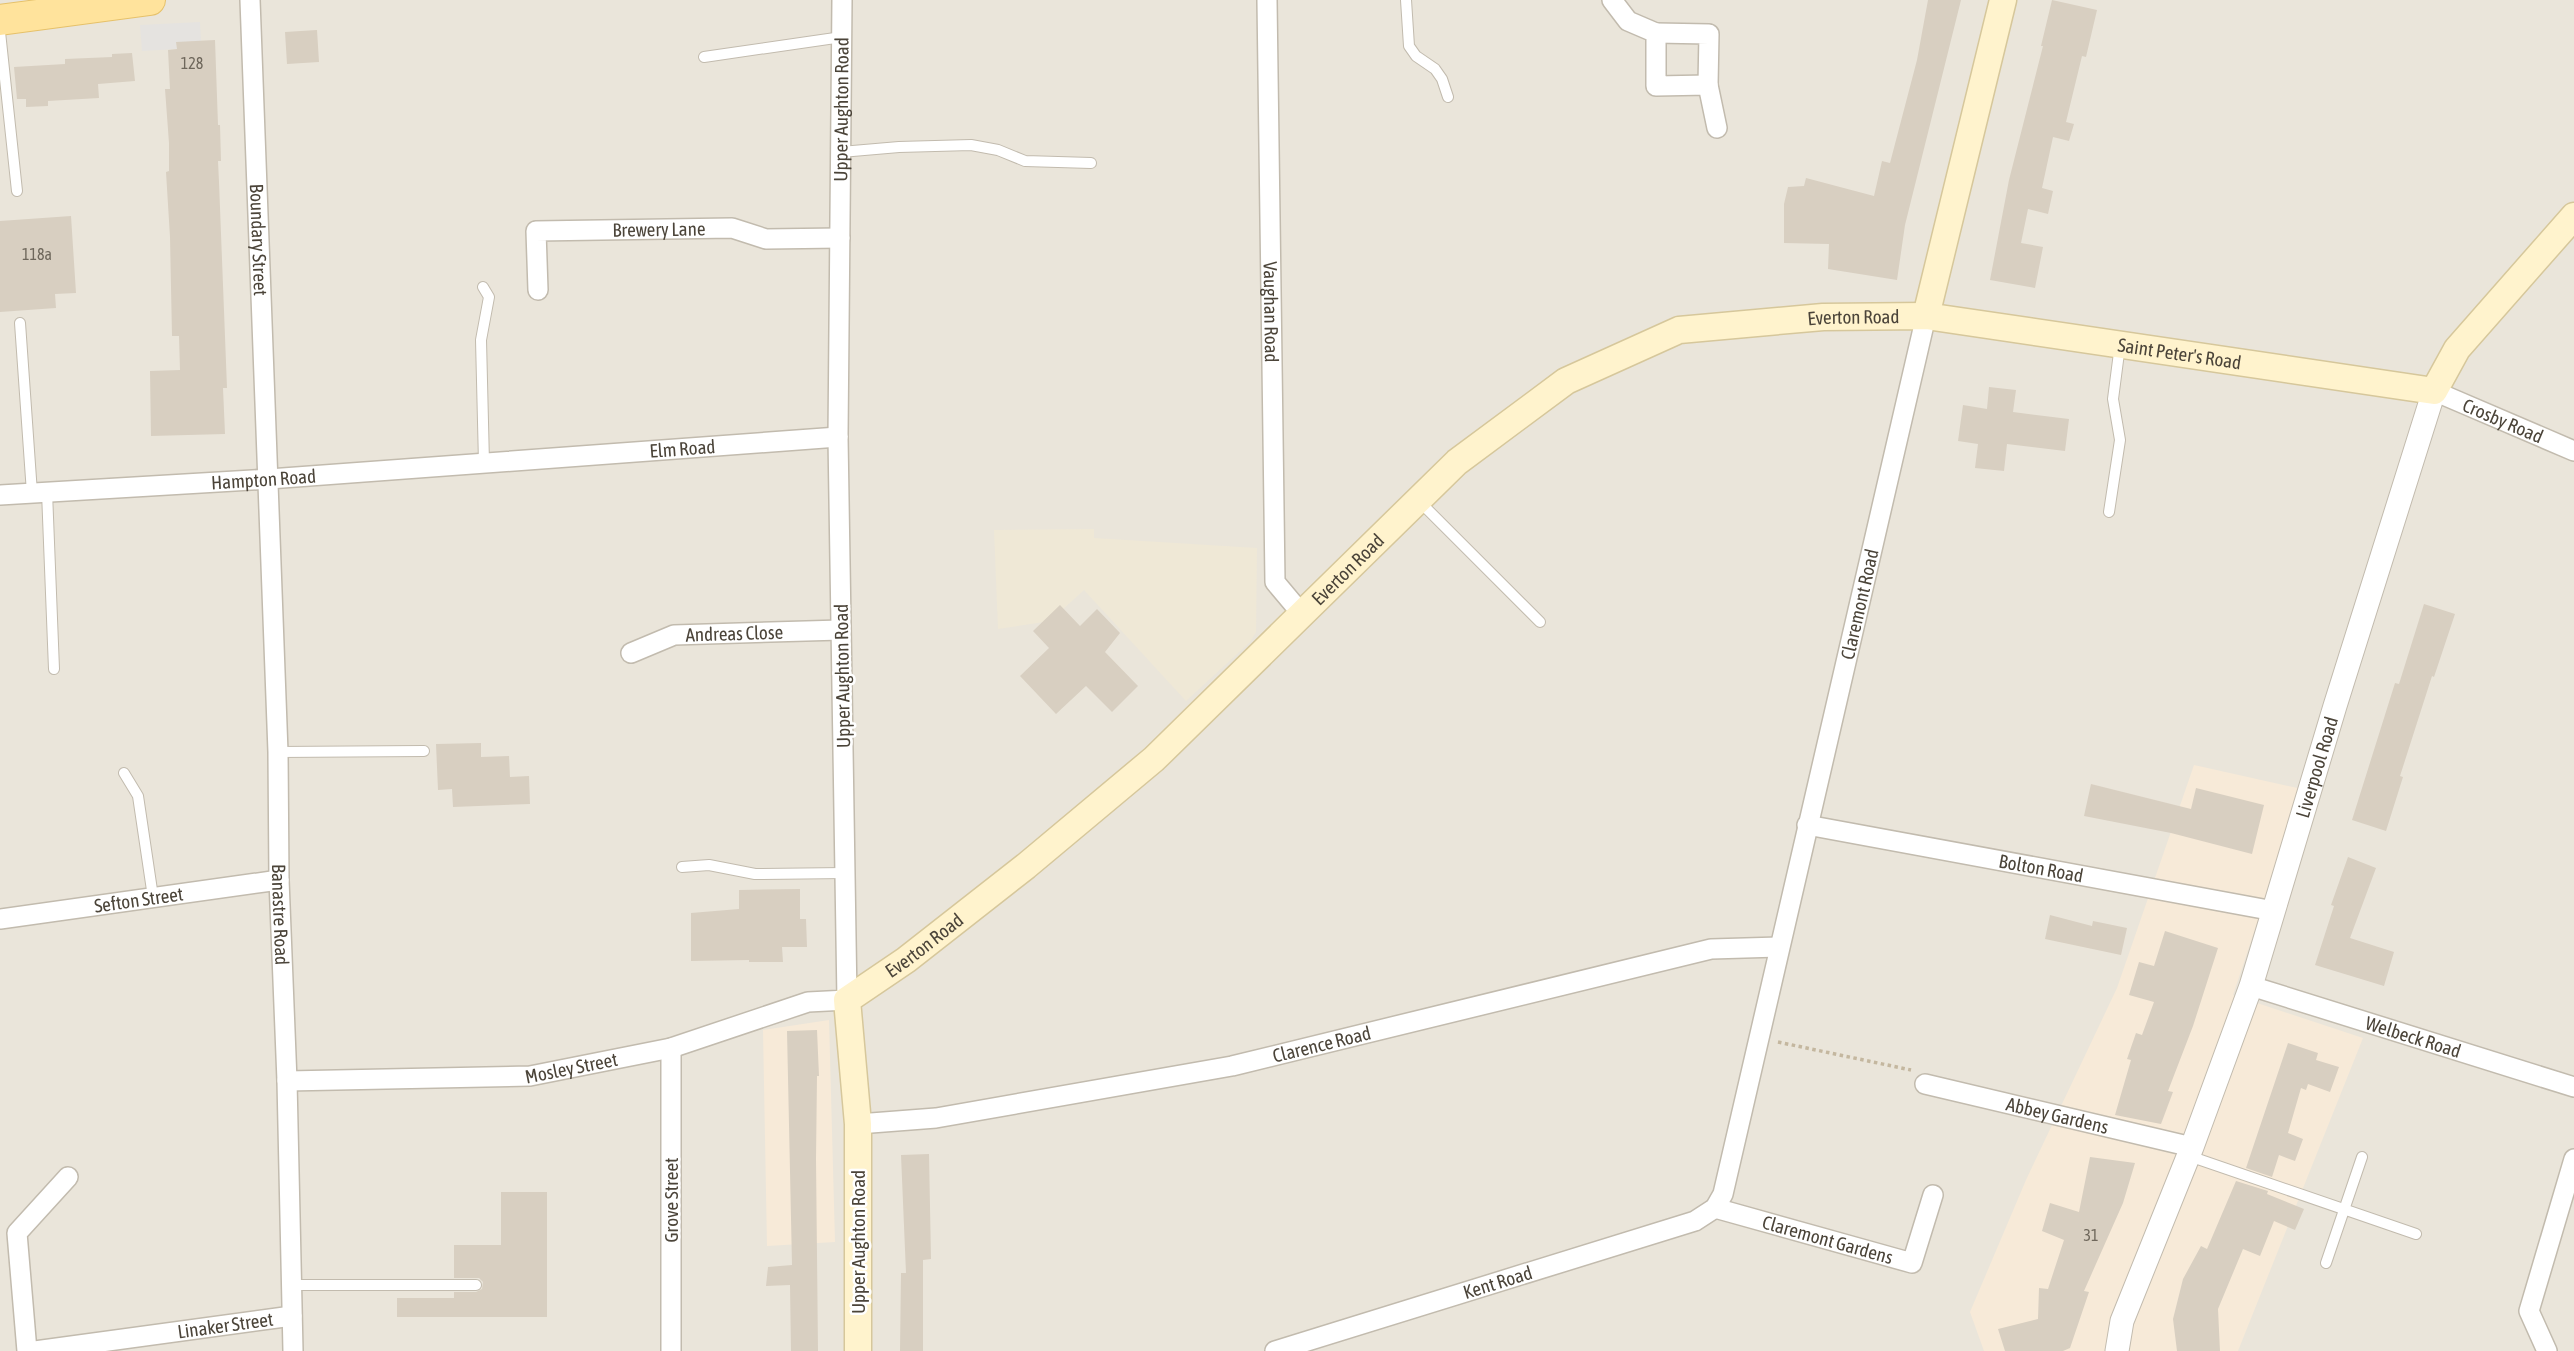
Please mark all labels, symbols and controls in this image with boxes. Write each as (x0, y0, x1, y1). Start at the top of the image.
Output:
street label: Upper Aughton Road (829, 37, 853, 182)
house number: 128 (181, 54, 203, 72)
street label: Boundary Street (246, 183, 272, 296)
street label: Brewery Lane (612, 217, 706, 241)
house number: 118a (22, 245, 52, 263)
street label: Vaughan Road (1260, 261, 1283, 363)
street label: Everton Road (1806, 305, 1900, 329)
street label: Saint Peter's Road (2116, 333, 2243, 373)
street label: Crosby Road (2459, 394, 2547, 447)
street label: Elm Road (649, 435, 716, 462)
street label: Hampton Road (210, 465, 317, 493)
street label: Everton Road (1307, 529, 1388, 609)
street label: Claremont Road (1836, 547, 1883, 662)
street label: Upper Aughton Road (830, 604, 854, 748)
street label: Andreas Close (685, 621, 784, 646)
street label: Liverpool Road (2291, 714, 2342, 820)
street label: Bolton Road (1997, 850, 2085, 887)
street label: Banastre Road (268, 864, 293, 965)
street label: Sefton Street (93, 883, 185, 917)
street label: Everton Road (881, 909, 967, 982)
street label: Welbeck Road (2363, 1011, 2464, 1062)
street label: Clarence Road (1270, 1022, 1373, 1067)
street label: Mosley Street (523, 1048, 619, 1088)
street label: Abbey Gardens (2004, 1093, 2111, 1138)
street label: Grove Street (660, 1158, 682, 1242)
street label: Upper Aughton Road (847, 1170, 869, 1314)
street label: Claremont Gardens (1760, 1211, 1896, 1268)
house number: 31 (2083, 1226, 2099, 1244)
street label: Kent Road (1460, 1261, 1535, 1303)
street label: Linaker Street (176, 1308, 274, 1342)

